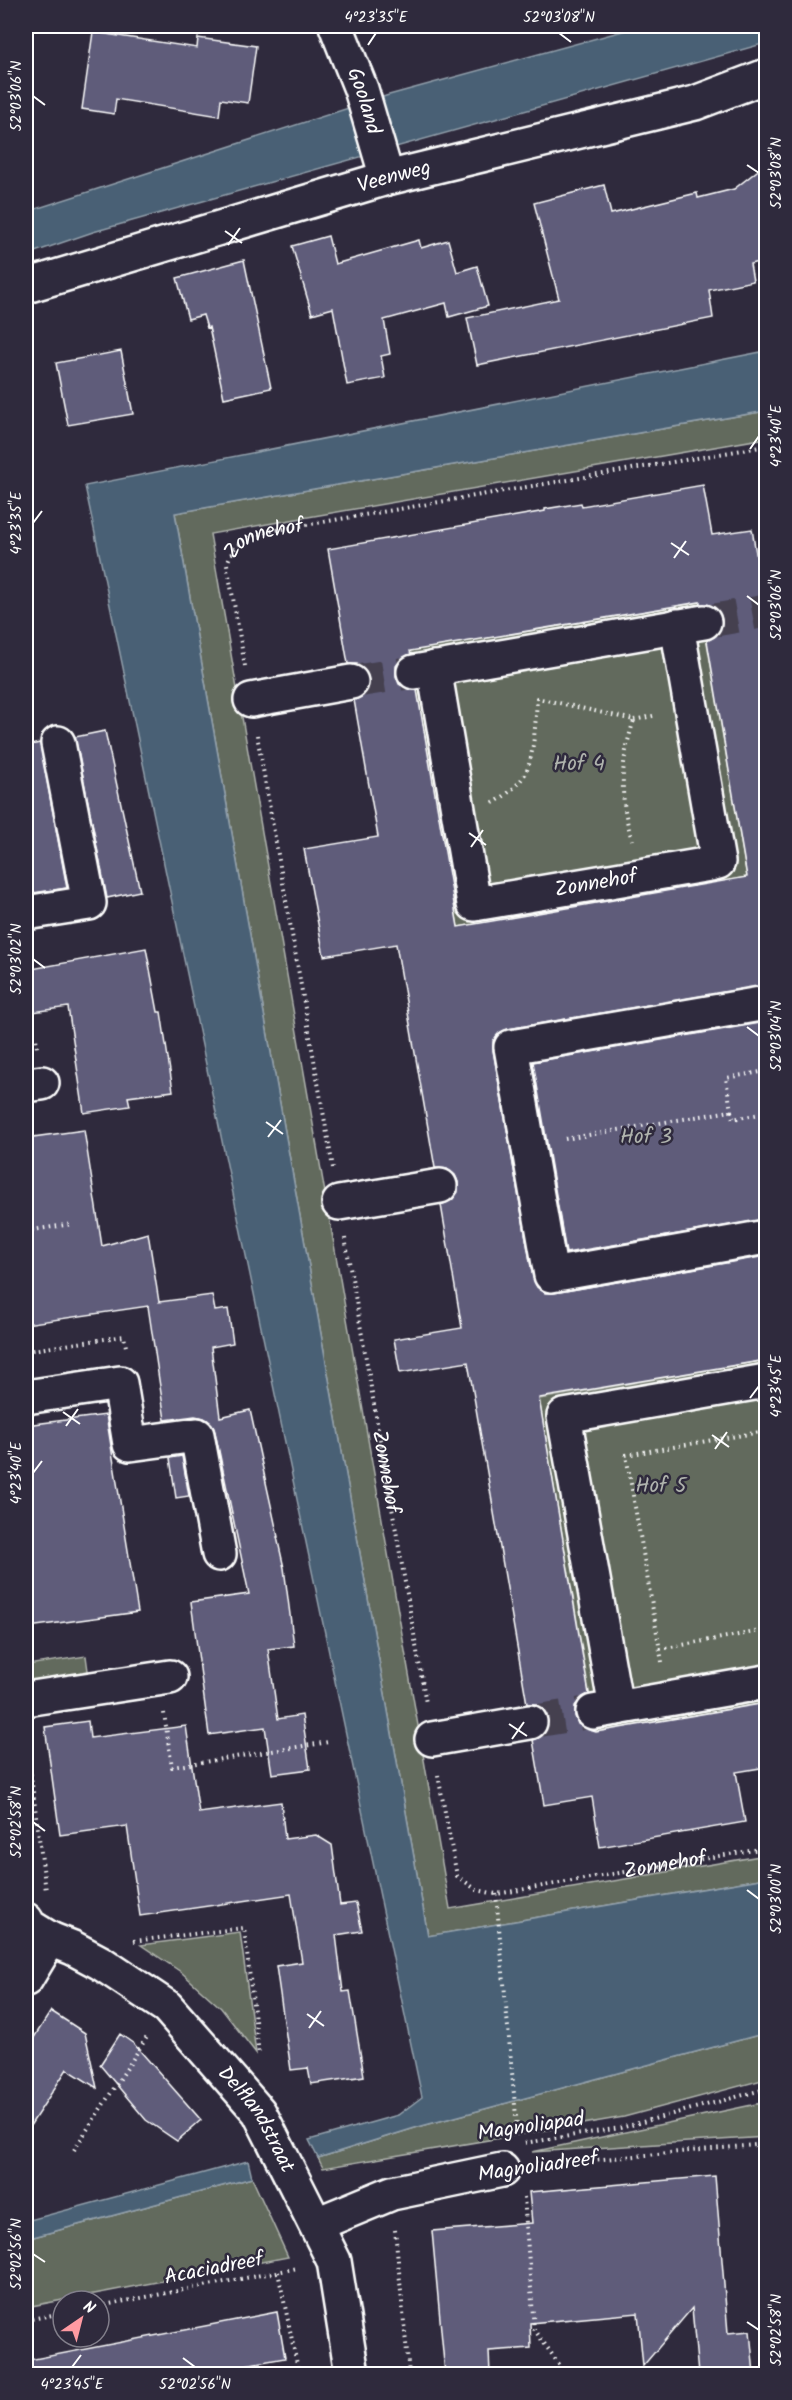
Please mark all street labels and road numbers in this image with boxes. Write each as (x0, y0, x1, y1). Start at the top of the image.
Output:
street label: Gooland (338, 62, 390, 139)
street label: Veenweg (353, 151, 434, 202)
street label: Zonnehof (215, 509, 308, 565)
street label: Zonnehof (552, 860, 642, 907)
street label: Zonnehof (362, 1428, 409, 1517)
street label: Zonnehof (621, 1842, 711, 1888)
street label: Delflandstraat (209, 2058, 304, 2179)
street label: Magnoliapad (475, 2103, 587, 2151)
street label: Magnoliadreef (476, 2142, 602, 2192)
street label: Acaciadreef (162, 2243, 268, 2295)

